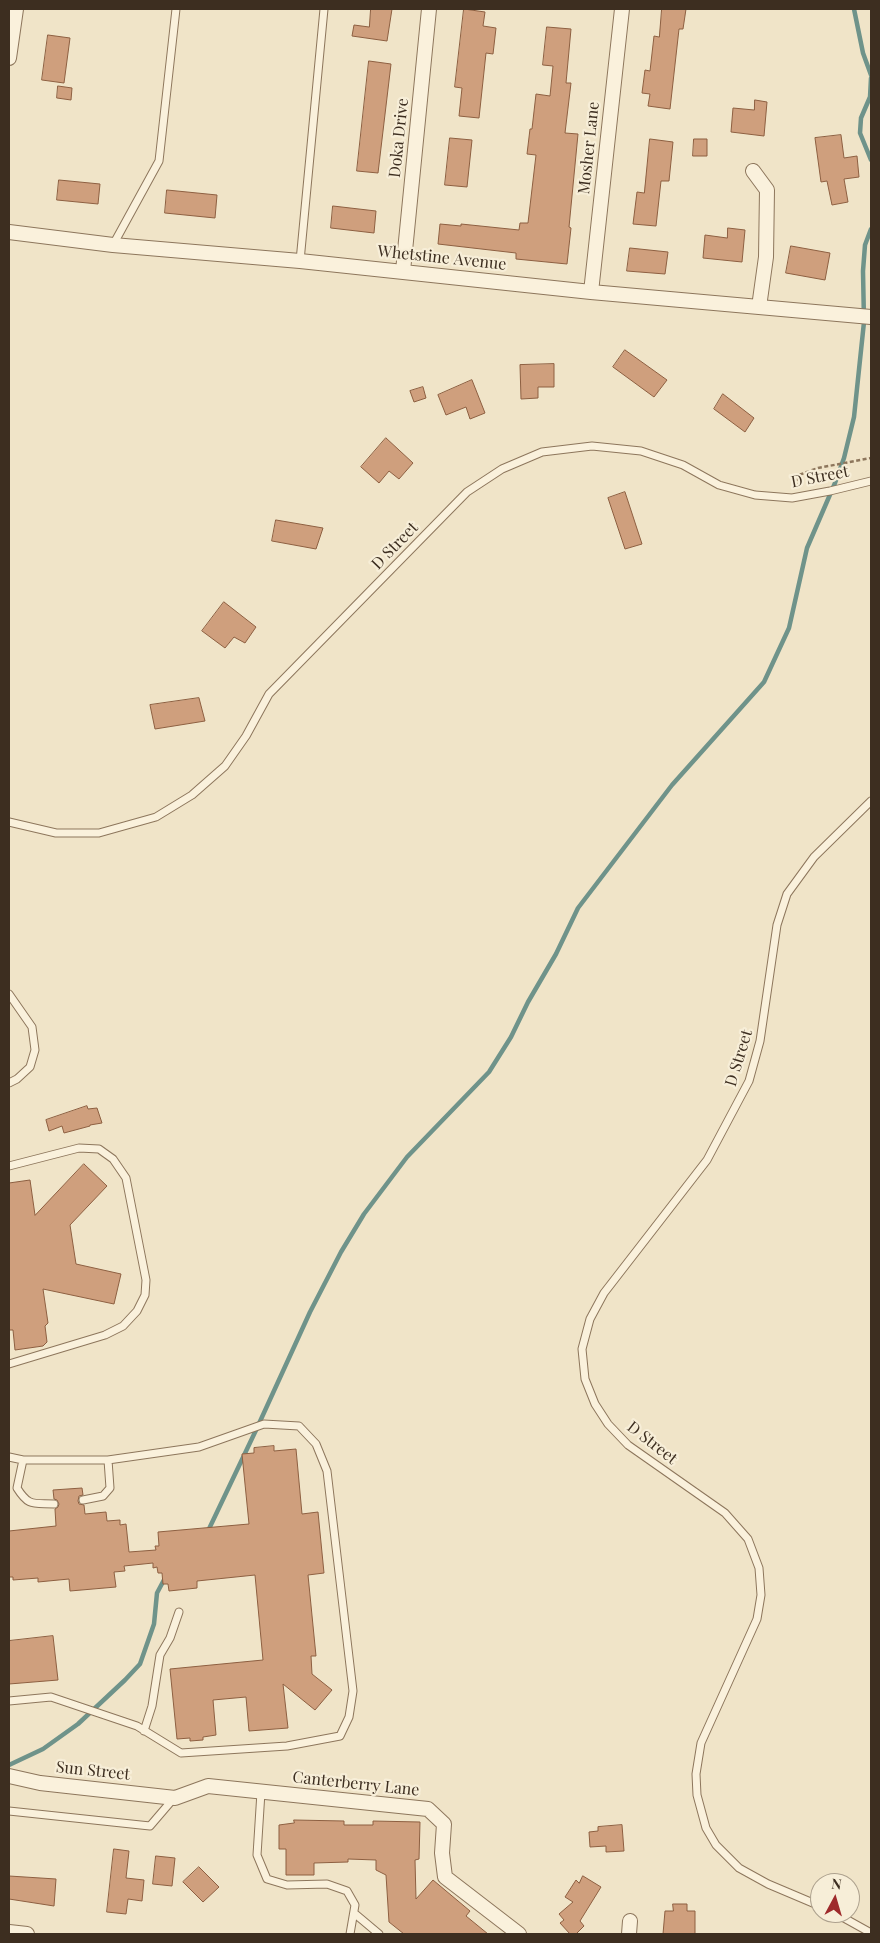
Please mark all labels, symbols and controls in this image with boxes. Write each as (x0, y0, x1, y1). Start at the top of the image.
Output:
street label: Doka Drive (385, 97, 413, 179)
street label: Mosher Lane (575, 101, 603, 195)
street label: Whetstine Avenue (377, 242, 507, 274)
street label: D Street (789, 462, 851, 492)
street label: D Street (368, 518, 422, 574)
street label: D Street (721, 1027, 757, 1089)
street label: D Street (623, 1417, 681, 1469)
street label: Sun Street (55, 1758, 131, 1784)
street label: Canterberry Lane (292, 1768, 420, 1800)
north arrow (810, 1873, 860, 1923)
text: N (830, 1874, 843, 1894)

